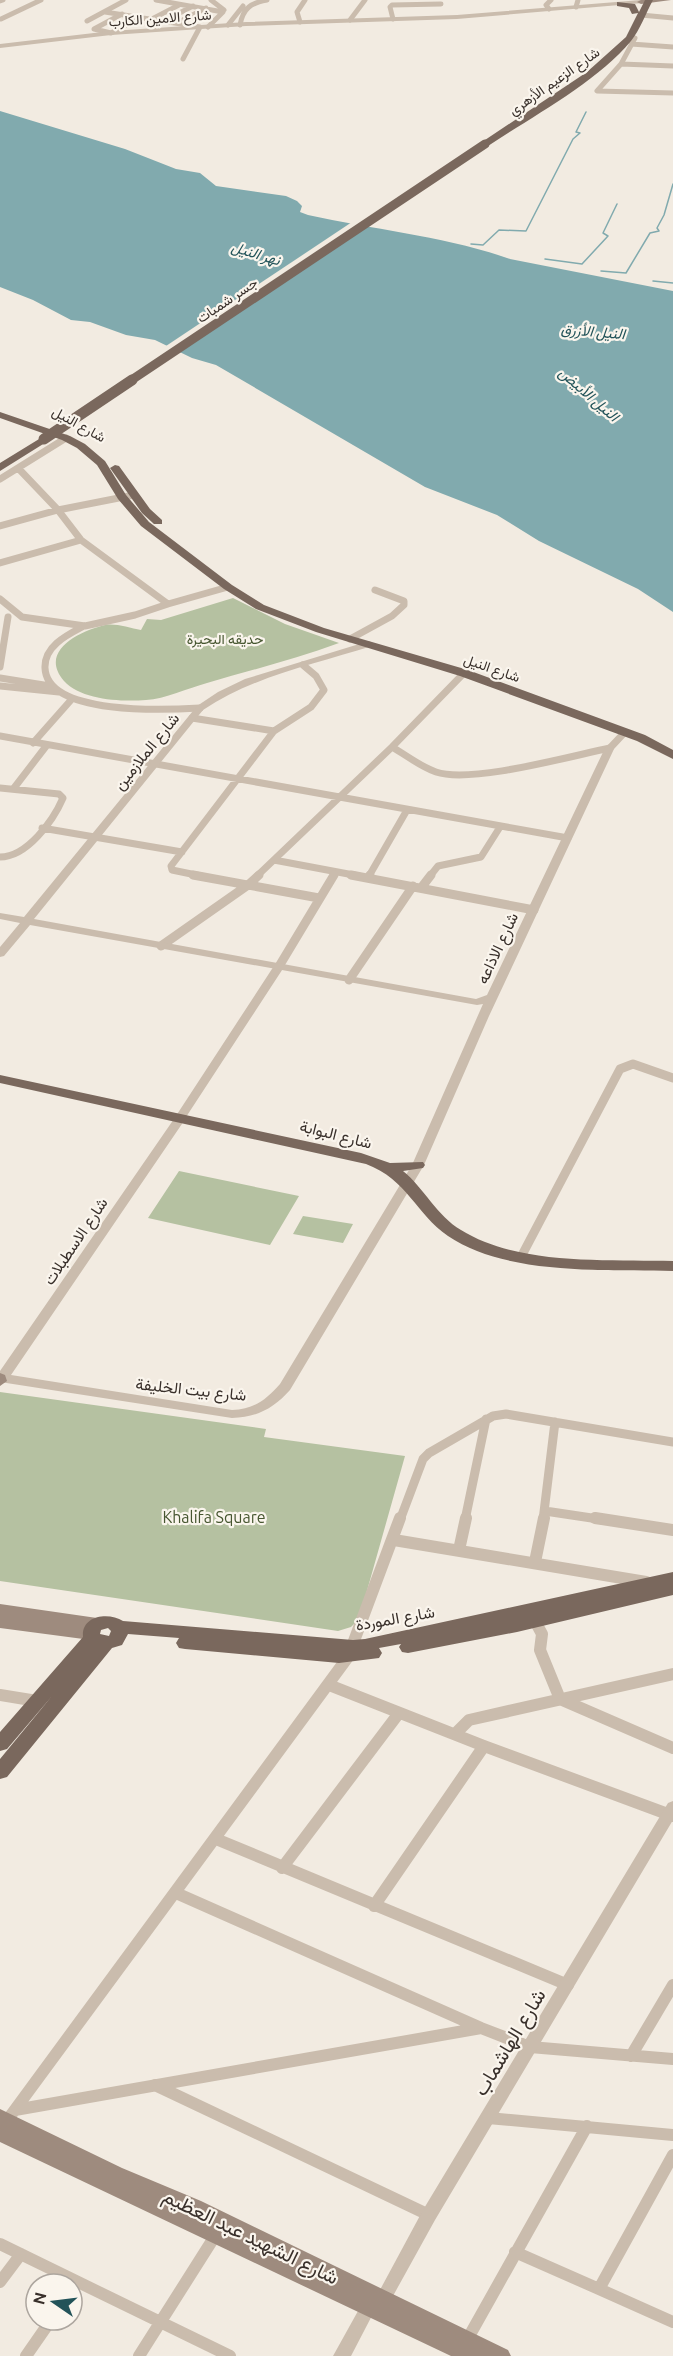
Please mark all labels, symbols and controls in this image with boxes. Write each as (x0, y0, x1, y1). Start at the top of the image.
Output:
street label: شارع الامين الكارب (108, 6, 212, 33)
street label: شارع الزعيم الأزهري (505, 44, 605, 122)
water label: نهر النيل (229, 238, 283, 270)
street label: جسر شمبات (194, 274, 261, 327)
water label: النيل الأزرق (560, 320, 627, 343)
water label: النيل الأبيض (555, 364, 623, 426)
street label: شارع النيل (48, 403, 108, 448)
park label: حديقه البحيرة (187, 631, 263, 648)
street label: شارع النيل (461, 651, 522, 688)
street label: شارع الملازمين (110, 709, 185, 795)
street label: شارع الاذاعه (473, 909, 524, 988)
street label: شارع البوابة (297, 1116, 374, 1155)
street label: شارع الاسطبلات (39, 1194, 113, 1290)
street label: شارع بيت الخليفة (134, 1374, 247, 1407)
park label: Khalifa Square (162, 1508, 266, 1526)
street label: شارع الموردة (354, 1602, 436, 1637)
street label: شارع الهاشماب (468, 1984, 552, 2101)
street label: شارع الشهيد عبد العظيم (158, 2183, 342, 2291)
north arrow (24, 2272, 84, 2332)
text: N (29, 2290, 50, 2306)

